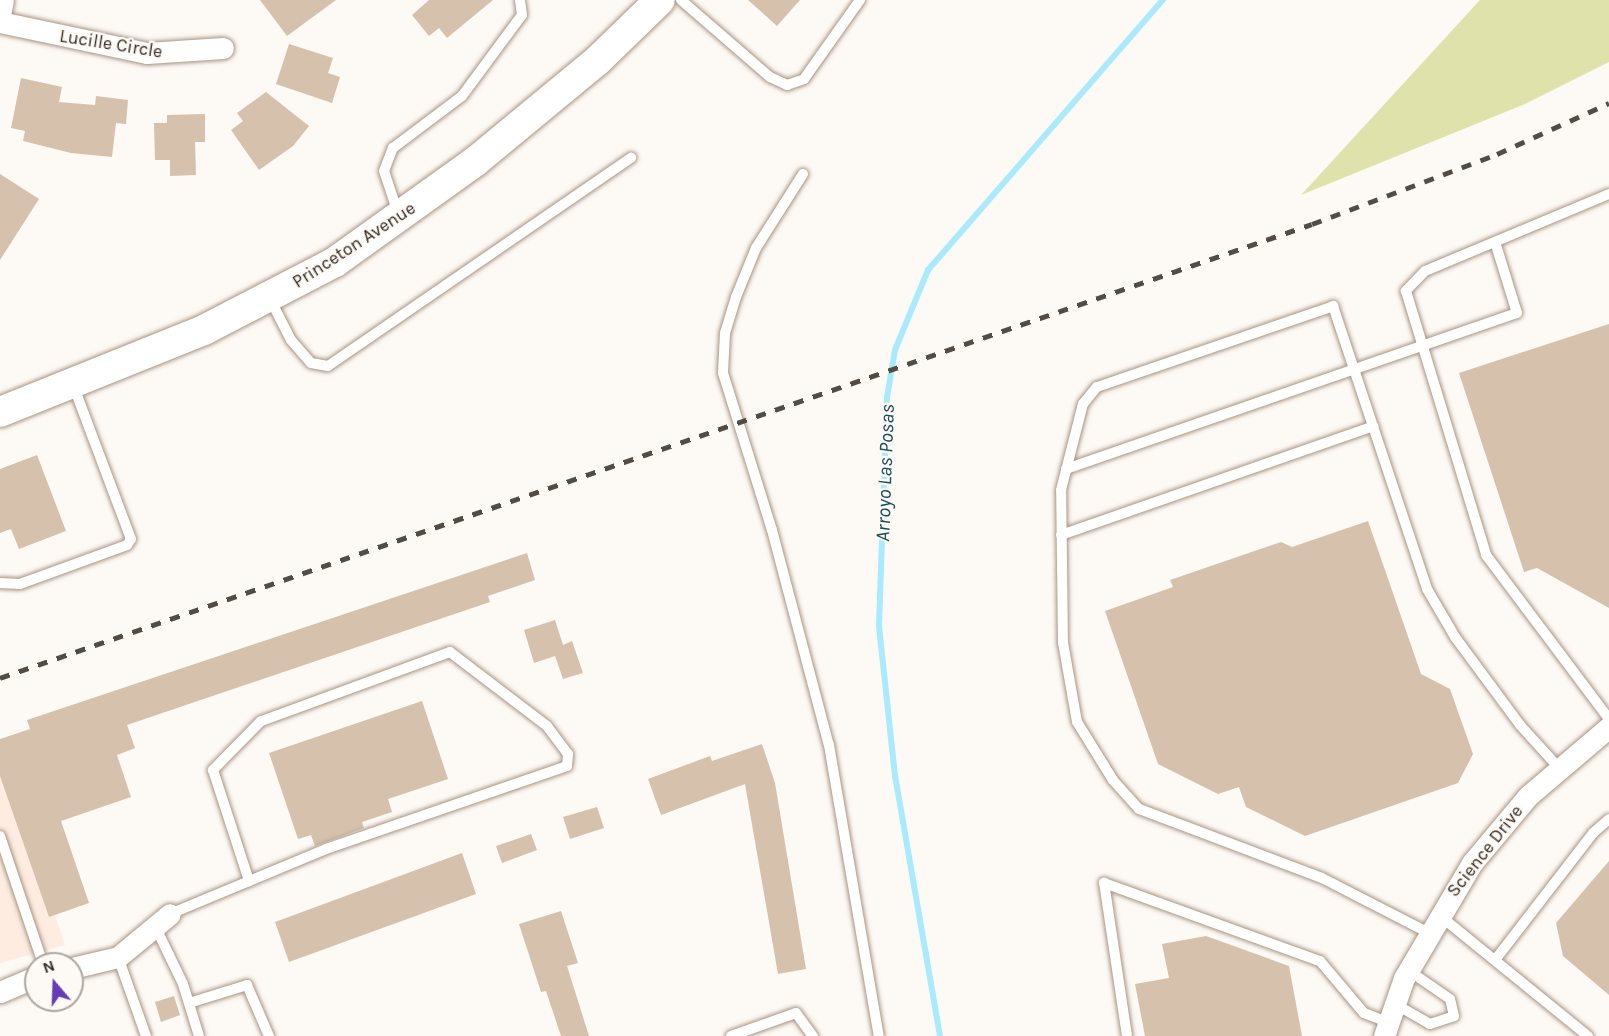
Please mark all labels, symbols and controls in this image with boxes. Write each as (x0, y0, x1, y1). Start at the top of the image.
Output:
street label: Lucille Circle (58, 25, 164, 63)
street label: Princeton Avenue (288, 197, 420, 293)
water label: Arroyo Las Posas (871, 404, 899, 542)
street label: Science Drive (1442, 801, 1528, 901)
north arrow (24, 952, 84, 1012)
text: N (40, 956, 57, 977)

